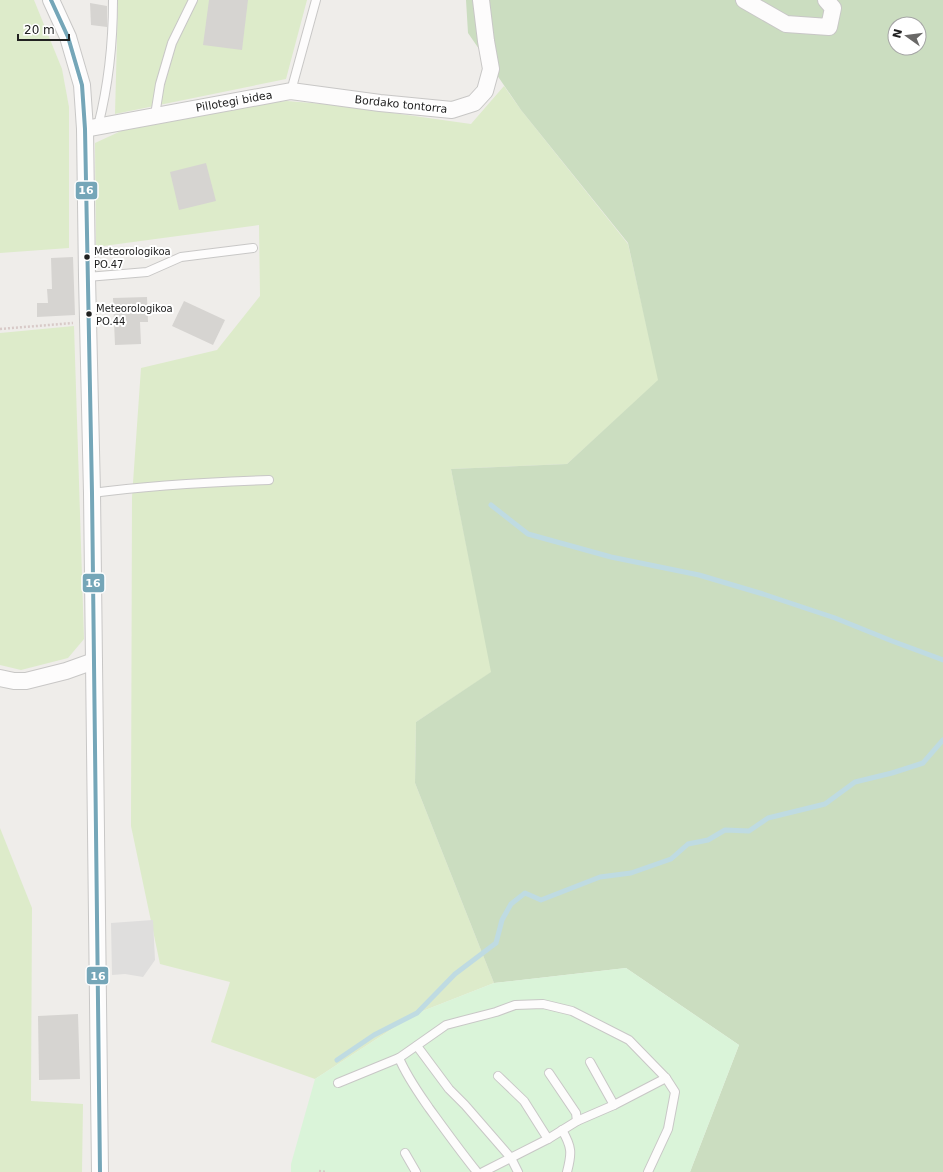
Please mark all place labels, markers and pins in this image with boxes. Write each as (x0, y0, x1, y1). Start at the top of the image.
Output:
place label: Meteorologikoa PO.47 (94, 246, 171, 270)
marker: Meteorologikoa PO.47 (82, 252, 92, 262)
place label: Meteorologikoa PO.44 (96, 303, 173, 327)
marker: Meteorologikoa PO.44 (84, 309, 94, 319)

